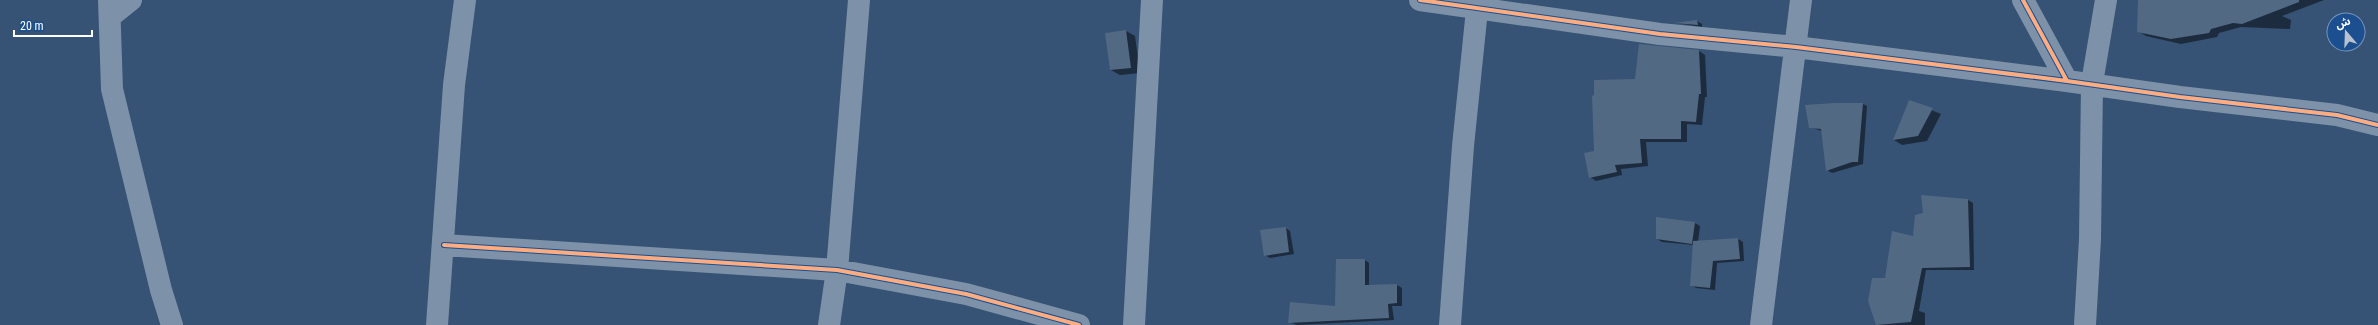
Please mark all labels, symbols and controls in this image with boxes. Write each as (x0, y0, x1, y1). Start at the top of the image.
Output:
scale bar (14, 12, 92, 38)
north arrow (2326, 12, 2366, 52)
text: ش (2334, 14, 2352, 32)
text: 20 m (20, 19, 44, 33)

